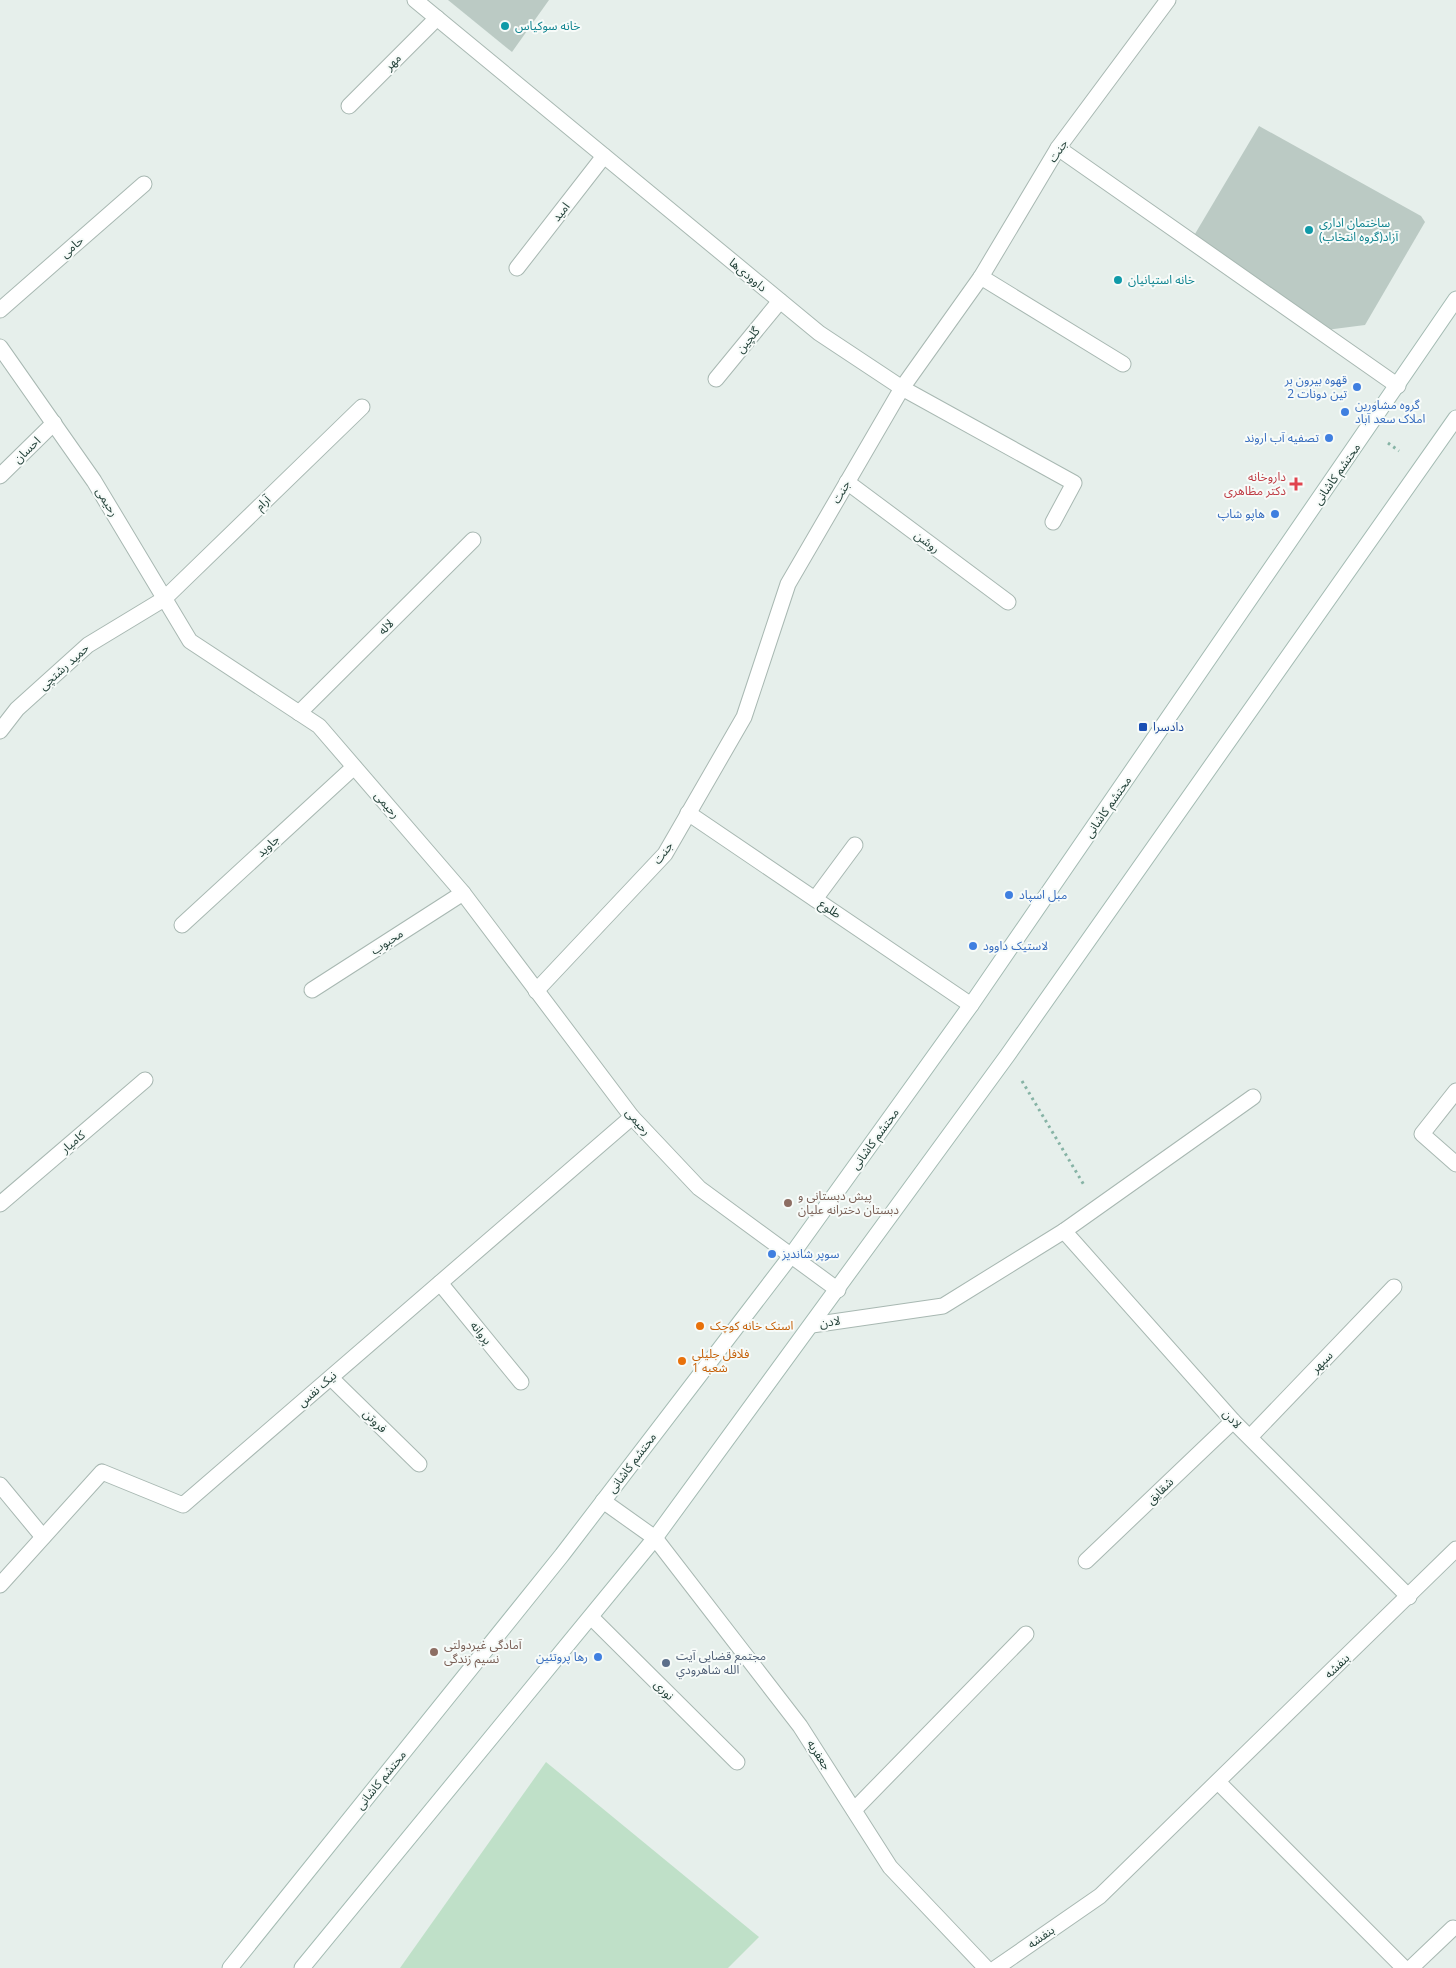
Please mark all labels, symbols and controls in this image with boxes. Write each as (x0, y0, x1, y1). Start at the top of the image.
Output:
place label: خانه سوکیاس (515, 17, 580, 34)
marker: خانه سوکیاس (499, 20, 511, 32)
street label: مهر (380, 50, 405, 74)
street label: جنت (1044, 136, 1071, 166)
street label: امید (548, 198, 574, 225)
place label: ساختمان اداری آزاد(گروه انتخاب) (1319, 214, 1399, 245)
marker: ساختمان اداری آزاد(گروه انتخاب) (1303, 224, 1315, 236)
street label: حامی (56, 232, 87, 261)
street label: داوودی‌ها (726, 254, 771, 296)
place label: خانه استپانیان (1128, 271, 1195, 288)
marker: خانه استپانیان (1112, 274, 1124, 286)
street label: گلچین (732, 322, 764, 356)
place label: قهوه بیرون بر تین دونات 2 (1284, 371, 1347, 402)
marker: قهوه بیرون بر تین دونات 2 (1351, 381, 1363, 393)
place label: گروه مشاورین املاک سعد آباد (1355, 396, 1426, 427)
marker: گروه مشاورین املاک سعد آباد (1339, 406, 1351, 418)
place label: تصفیه آب اروند (1245, 429, 1319, 446)
street label: احسان (9, 432, 44, 467)
marker: تصفیه آب اروند (1323, 432, 1335, 444)
street label: محتشم کاشانی (1309, 439, 1365, 509)
place label: داروخانه دکتر مظاهری (1224, 468, 1286, 499)
street label: جنت (827, 477, 854, 507)
marker: داروخانه دکتر مظاهری (1290, 478, 1302, 490)
street label: رحیمی (92, 484, 123, 520)
street label: آرام (251, 491, 275, 515)
place label: هاپو شاپ (1217, 505, 1265, 522)
marker: هاپو شاپ (1269, 508, 1281, 520)
street label: روشن (911, 526, 944, 557)
street label: لاله (374, 615, 397, 638)
street label: حمید رشتچی (35, 639, 93, 694)
place label: دادسرا (1153, 718, 1184, 735)
marker: دادسرا (1137, 721, 1149, 733)
street label: محتشم کاشانی (1080, 772, 1136, 842)
street label: رحیمی (371, 787, 404, 822)
street label: جاوید (252, 831, 283, 861)
street label: جنت (648, 838, 677, 868)
place label: مبل اسپاد (1019, 886, 1067, 903)
marker: مبل اسپاد (1003, 889, 1015, 901)
street label: طلوع (815, 895, 845, 923)
street label: محبوب (367, 925, 406, 958)
place label: لاستیک داوود (983, 937, 1048, 954)
marker: لاستیک داوود (967, 940, 979, 952)
street label: رحیمی (622, 1104, 655, 1139)
street label: محتشم کاشانی (847, 1105, 903, 1173)
street label: کامیار (56, 1126, 89, 1157)
place label: پیش دبستانی و دبستان دخترانه علیان (798, 1187, 899, 1218)
marker: پیش دبستانی و دبستان دخترانه علیان (782, 1197, 794, 1209)
place label: سوپر شاندیز (781, 1245, 839, 1262)
marker: سوپر شاندیز (766, 1248, 778, 1260)
street label: لادن (818, 1312, 841, 1331)
street label: پروانه (467, 1317, 496, 1348)
place label: اسنک خانه کوچک (710, 1317, 793, 1334)
marker: اسنک خانه کوچک (694, 1320, 706, 1332)
place label: فلافل جلیلی شعبه 1 (692, 1345, 749, 1376)
street label: سپهر (1306, 1347, 1336, 1377)
marker: فلافل جلیلی شعبه 1 (676, 1355, 688, 1367)
street label: نیک نفس (293, 1367, 340, 1410)
street label: فروتن (359, 1405, 391, 1436)
street label: لادن (1219, 1405, 1246, 1432)
street label: محتشم کاشانی (603, 1429, 661, 1497)
street label: شقایق (1142, 1473, 1177, 1508)
place label: آمادگی غیردولتی نسیم زندگی (444, 1636, 522, 1668)
marker: آمادگی غیردولتی نسیم زندگی (428, 1646, 440, 1658)
place label: مجتمع قضایی آیت الله شاهرودي (676, 1647, 766, 1680)
place label: رها پروتئین (536, 1648, 588, 1665)
street label: بنفشه (1320, 1649, 1353, 1682)
marker: رها پروتئین (592, 1651, 604, 1663)
marker: مجتمع قضایی آیت الله شاهرودي (660, 1657, 672, 1669)
street label: نوری (650, 1676, 678, 1704)
street label: جعفریه (803, 1736, 836, 1773)
street label: محتشم کاشانی (351, 1746, 411, 1814)
street label: بنفشه (1024, 1921, 1058, 1952)

